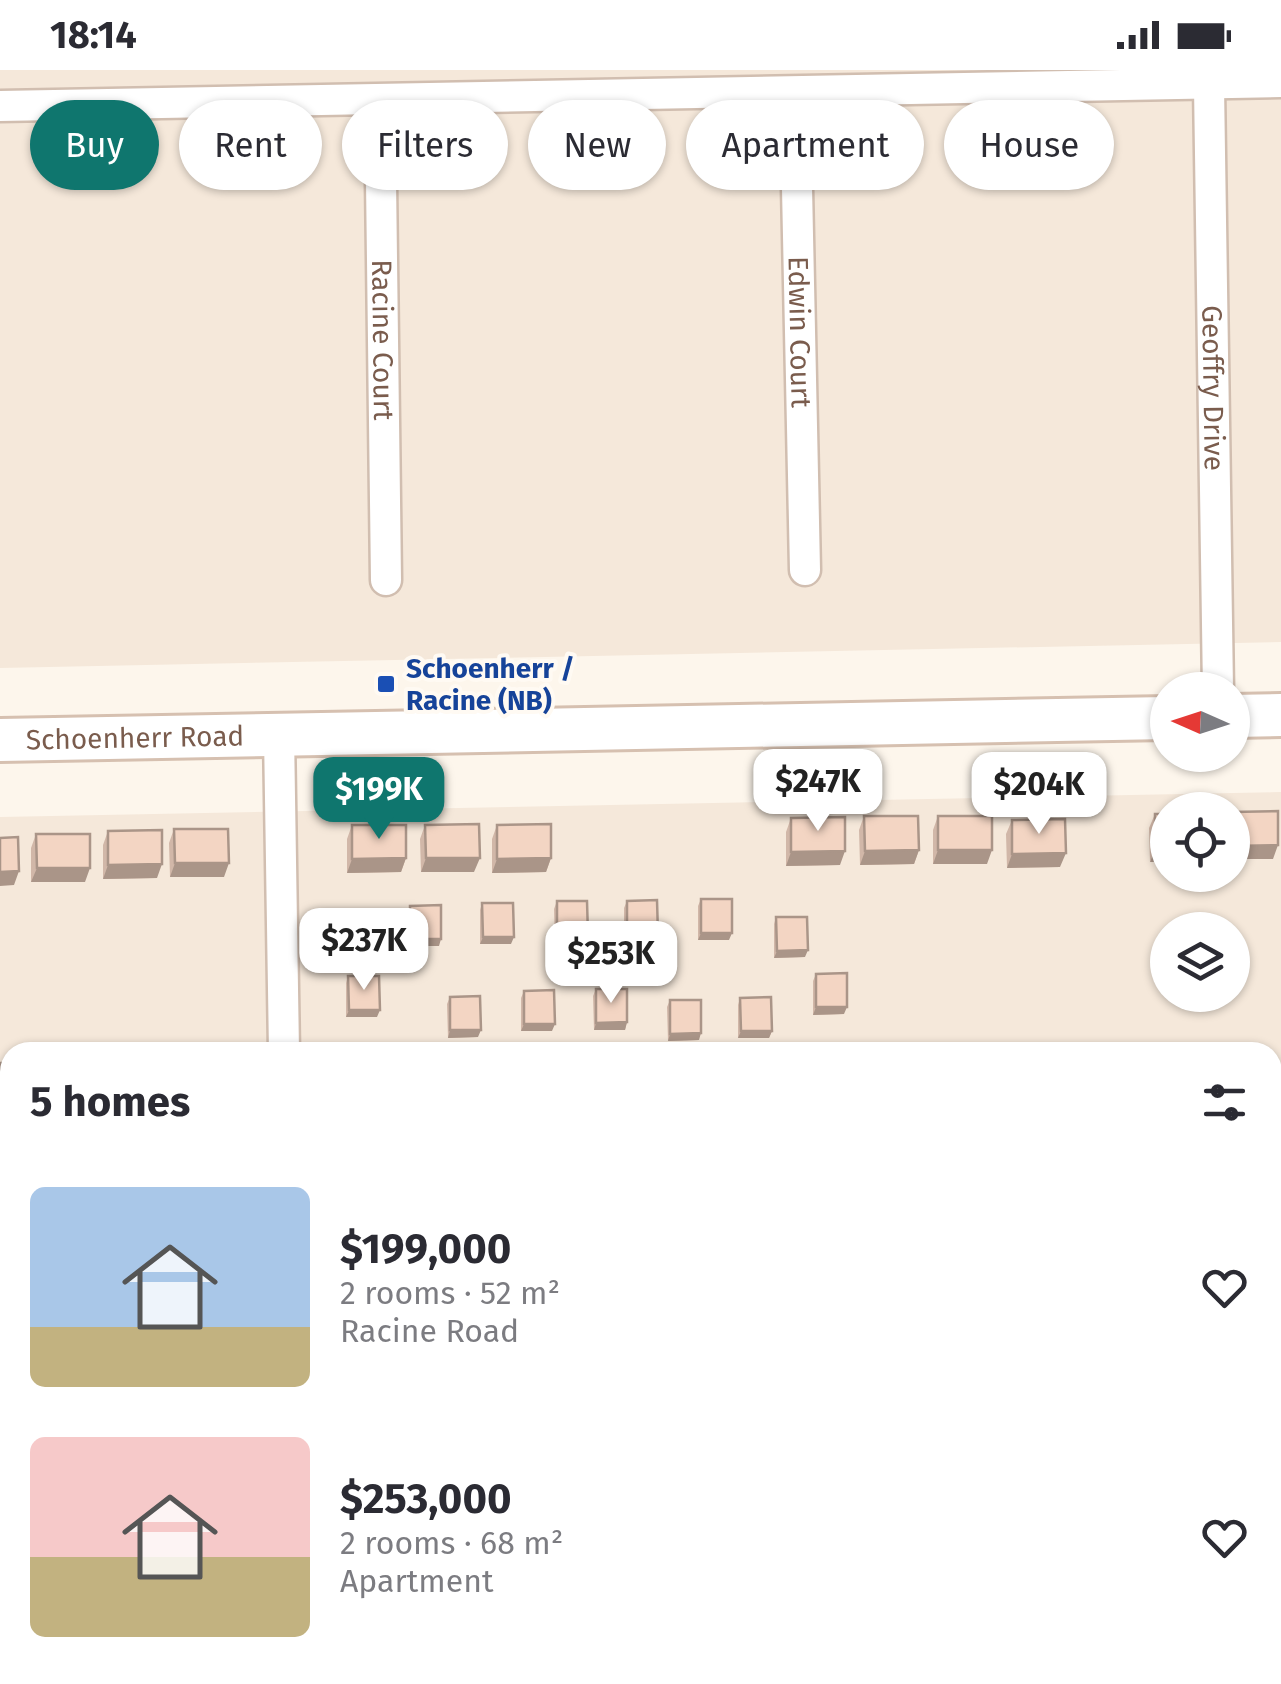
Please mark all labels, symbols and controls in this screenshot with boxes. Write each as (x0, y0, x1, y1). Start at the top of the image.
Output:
text: 18:14 (50, 12, 137, 58)
chip: Buy (30, 100, 159, 190)
chip: Rent (179, 100, 322, 190)
chip: Filters (342, 100, 508, 190)
chip: New (528, 100, 666, 190)
chip: Apartment (686, 100, 924, 190)
chip: House (944, 100, 1114, 190)
street label: Edwin Court (781, 256, 818, 409)
street label: Racine Court (365, 259, 400, 422)
street label: Geoffry Drive (1195, 305, 1231, 471)
place label: Schoenherr / Racine (NB) (406, 652, 575, 717)
north arrow (1150, 672, 1250, 772)
map controls (1150, 672, 1250, 1012)
marker: Schoenherr / Racine (NB) (375, 673, 397, 695)
street label: Schoenherr Road (25, 719, 245, 757)
pin: $247K (748, 749, 888, 834)
pin: $204K (969, 752, 1109, 837)
pin: $199K (309, 757, 449, 842)
text: $247K (775, 762, 861, 800)
text: $204K (994, 765, 1084, 803)
text: $199K (335, 770, 423, 808)
button: locate (1150, 792, 1250, 892)
pin: $237K (294, 908, 434, 993)
button: layers (1150, 912, 1250, 1012)
text: $237K (321, 921, 407, 959)
pin: $253K (541, 921, 681, 1006)
text: $253K (567, 934, 655, 972)
icon: filters (1197, 1075, 1252, 1130)
text: 5 homes (30, 1077, 190, 1127)
text: $199,000 (340, 1224, 511, 1274)
icon: home (110, 1227, 230, 1347)
icon: heart (1197, 1260, 1252, 1315)
text: 2 rooms · 52 m² (340, 1274, 560, 1312)
text: Racine Road (340, 1312, 519, 1350)
text: $253,000 (340, 1474, 512, 1524)
icon: home (110, 1477, 230, 1597)
icon: heart (1197, 1510, 1252, 1565)
text: 2 rooms · 68 m² (340, 1524, 563, 1562)
text: Apartment (340, 1562, 494, 1600)

